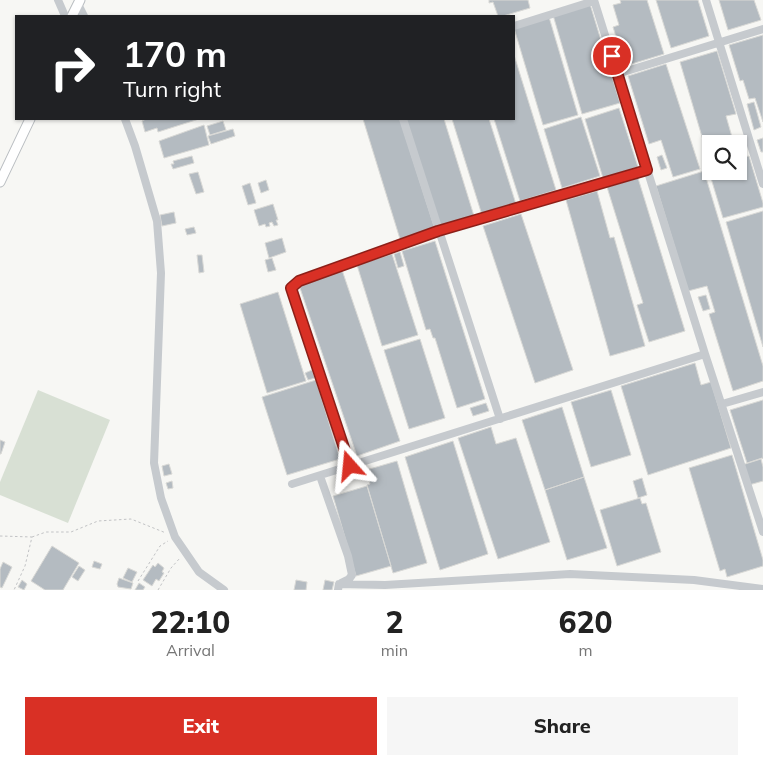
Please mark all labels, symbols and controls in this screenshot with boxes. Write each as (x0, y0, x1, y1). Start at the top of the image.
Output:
text: 170 m (123, 32, 227, 76)
icon: right (40, 35, 105, 100)
pin (591, 35, 633, 77)
icon: arrive (598, 42, 626, 70)
text: Turn right (123, 75, 221, 103)
map controls (702, 135, 747, 180)
button: search (702, 135, 747, 180)
position arrow (323, 439, 375, 491)
text: 22:10 (150, 603, 230, 641)
text: 2 (385, 603, 403, 641)
text: 620 (559, 603, 613, 641)
text: Arrival (166, 640, 215, 660)
text: min (381, 640, 408, 660)
text: m (578, 640, 593, 660)
button: Exit (25, 697, 377, 755)
button: Share (387, 697, 738, 755)

